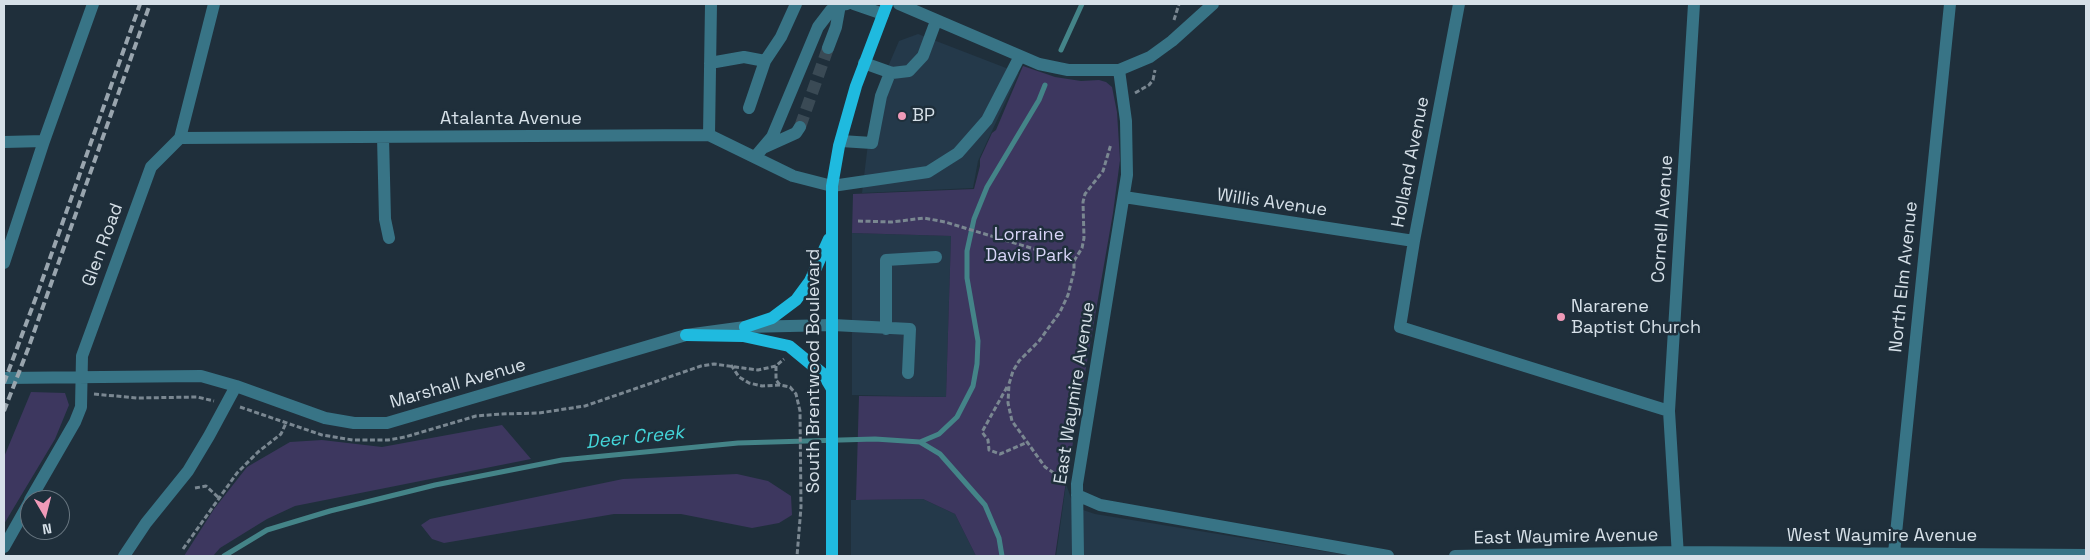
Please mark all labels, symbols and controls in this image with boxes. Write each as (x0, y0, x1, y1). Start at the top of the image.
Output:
street label: Holland Avenue (1388, 95, 1434, 229)
place label: BP (912, 105, 935, 127)
street label: Atalanta Avenue (440, 108, 582, 130)
marker: BP (896, 110, 908, 122)
street label: Cornell Avenue (1648, 154, 1678, 284)
street label: Willis Avenue (1216, 185, 1328, 221)
street label: North Elm Avenue (1885, 200, 1923, 354)
street label: Glen Road (78, 201, 128, 289)
park label: Lorraine Davis Park (985, 224, 1073, 266)
street label: South Brentwood Boulevard (803, 249, 825, 493)
place label: Nararene Baptist Church (1571, 296, 1701, 338)
street label: East Waymire Avenue (1050, 300, 1100, 486)
marker: Nararene Baptist Church (1555, 311, 1567, 323)
street label: Marshall Avenue (388, 354, 528, 414)
water label: Deer Creek (585, 421, 685, 455)
north arrow (20, 490, 70, 540)
text: N (41, 519, 53, 538)
street label: East Waymire Avenue (1474, 525, 1658, 549)
street label: West Waymire Avenue (1787, 525, 1977, 547)

